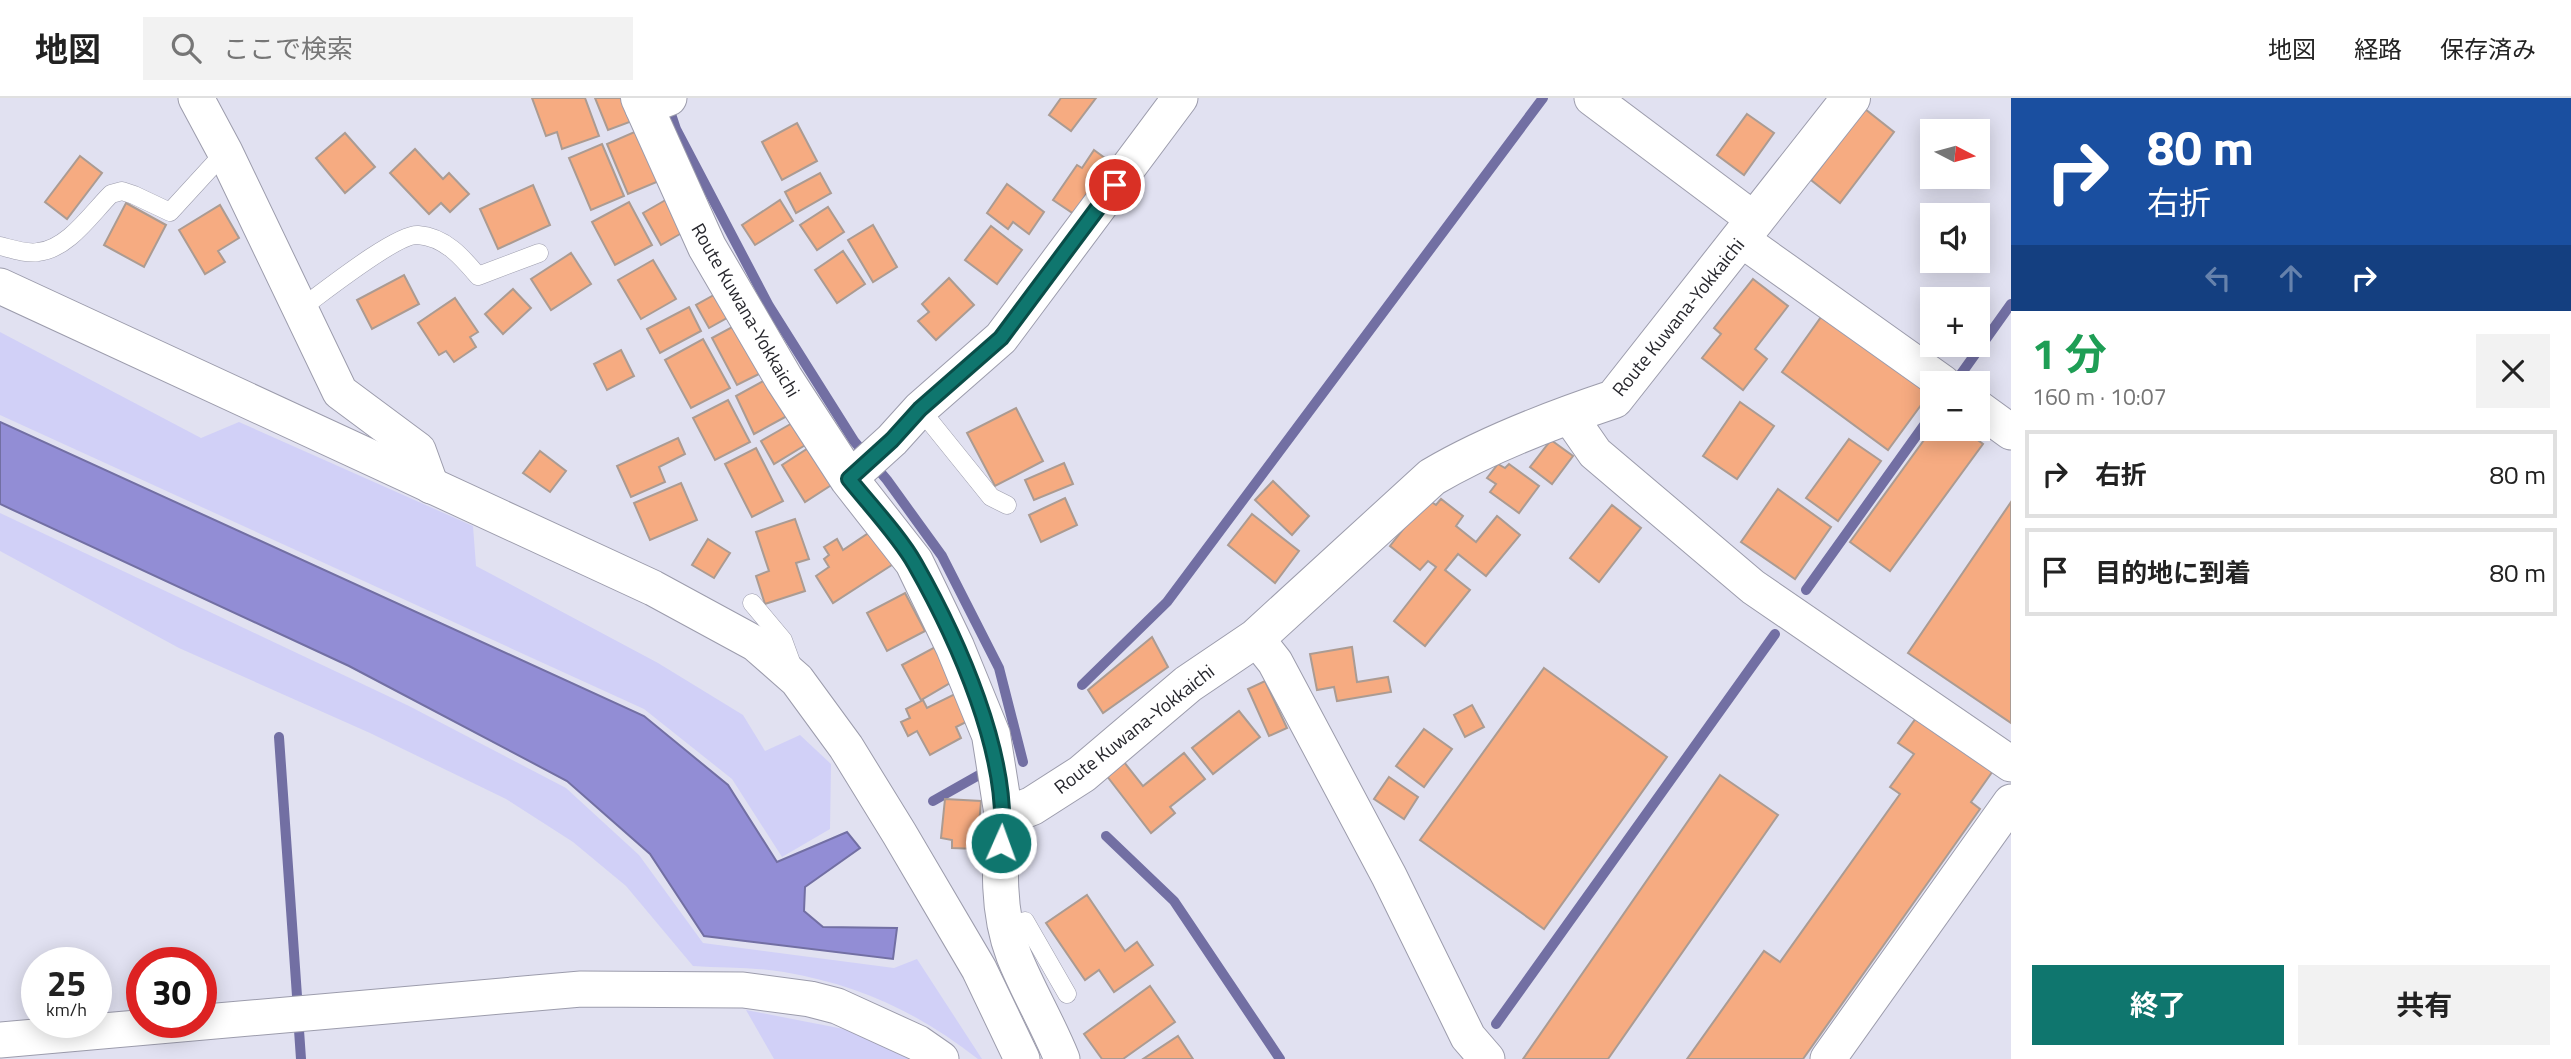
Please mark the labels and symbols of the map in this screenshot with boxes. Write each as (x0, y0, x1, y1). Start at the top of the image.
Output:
north arrow (1920, 119, 1990, 189)
pin (1085, 155, 1145, 215)
street label: Route Kuwana-Yokkaichi (685, 217, 808, 402)
street label: Route Kuwana-Yokkaichi (1604, 231, 1751, 402)
street label: Route Kuwana-Yokkaichi (1047, 657, 1220, 801)
position arrow (964, 806, 1038, 880)
speed limit sign: 30 (126, 947, 217, 1038)

